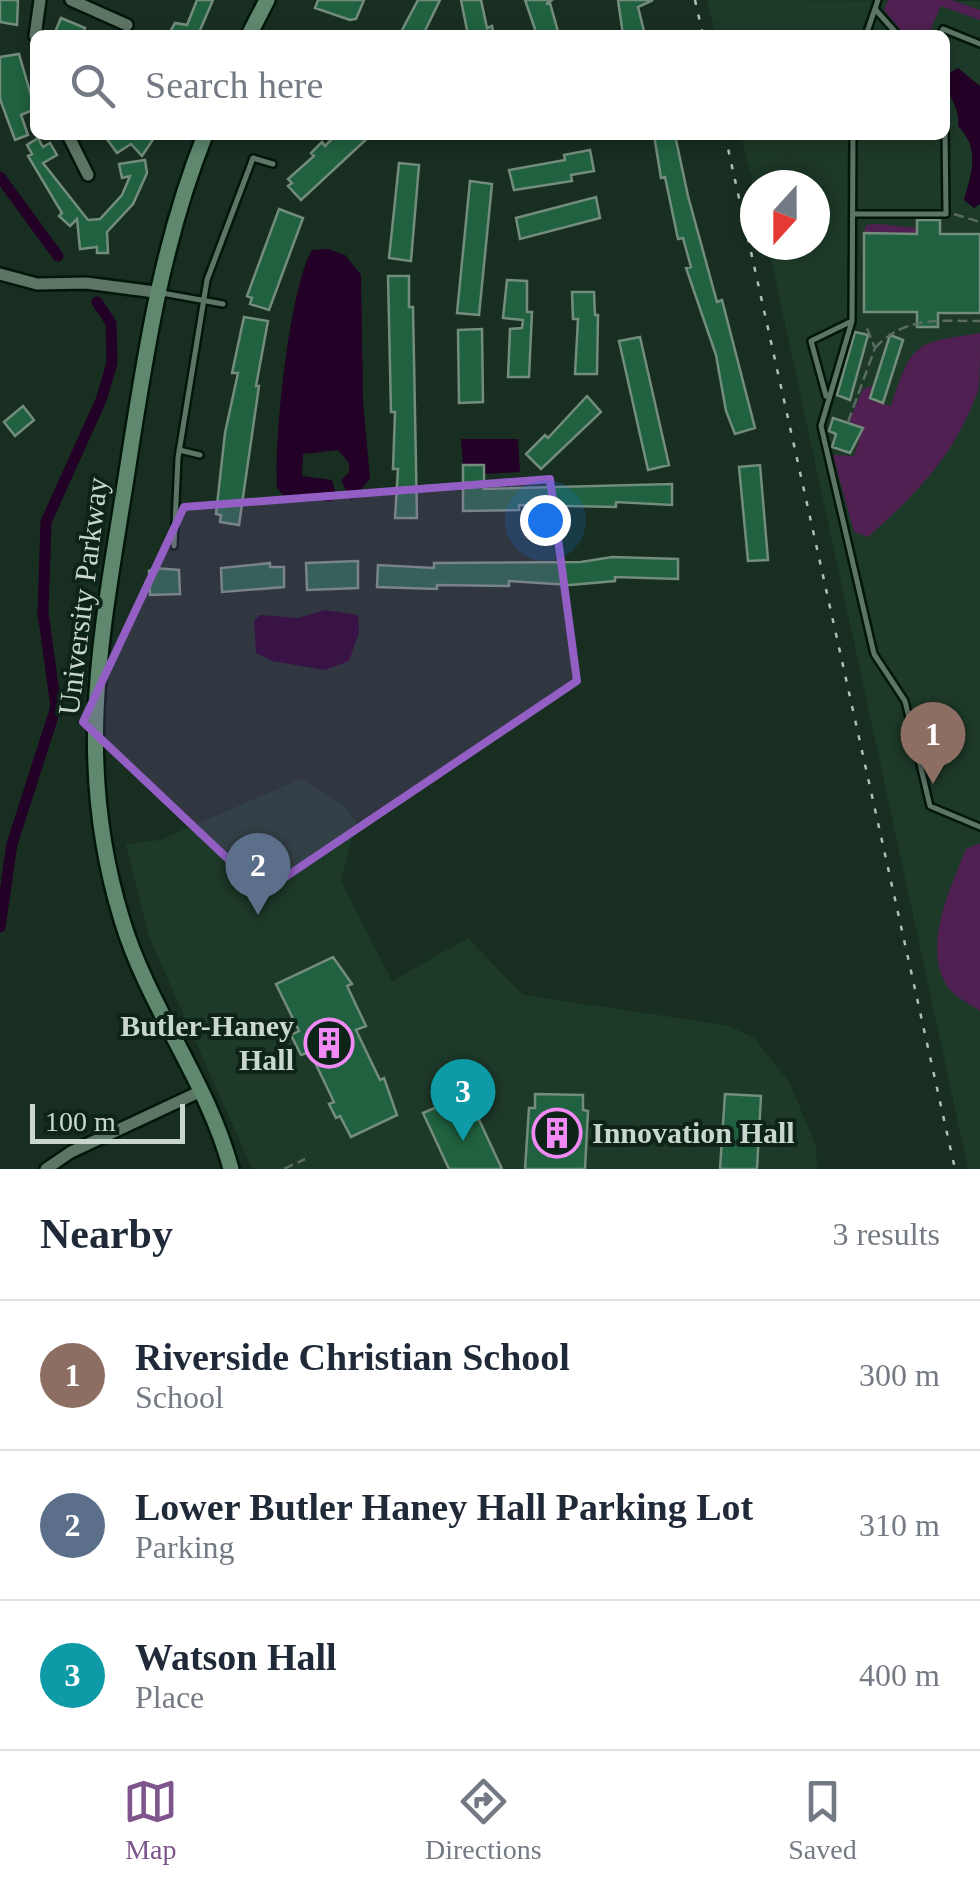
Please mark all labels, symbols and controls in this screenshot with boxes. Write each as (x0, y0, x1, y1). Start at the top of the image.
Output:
search box (30, 30, 950, 140)
icon: search (65, 58, 120, 113)
text: Search here (145, 64, 323, 106)
north arrow (740, 170, 830, 260)
street label: University Parkway (52, 475, 113, 717)
your location (520, 495, 571, 546)
pin: 1 (900, 702, 966, 784)
pin: 2 (226, 832, 290, 915)
place label: Butler-Haney Hall (120, 1009, 294, 1076)
building icon: Butler-Haney Hall (303, 1017, 355, 1069)
pin: 3 (430, 1058, 496, 1141)
scale bar (30, 1099, 185, 1144)
text: 100 m (45, 1106, 116, 1137)
building icon: Innovation Hall (531, 1107, 583, 1159)
place label: Innovation Hall (592, 1116, 795, 1149)
text: Nearby (40, 1211, 173, 1257)
text: 3 results (832, 1216, 940, 1252)
text: Riverside Christian School (135, 1336, 570, 1378)
text: 1 (65, 1357, 81, 1393)
text: 300 m (859, 1357, 940, 1393)
text: School (135, 1379, 224, 1415)
text: Lower Butler Haney Hall Parking Lot (135, 1486, 753, 1528)
text: 2 (65, 1507, 81, 1543)
text: 310 m (859, 1507, 940, 1543)
text: Parking (135, 1529, 235, 1565)
text: Watson Hall (135, 1636, 337, 1678)
text: 3 (65, 1657, 81, 1693)
text: 400 m (859, 1657, 940, 1693)
text: Place (135, 1679, 204, 1715)
tab: Map (123, 1774, 178, 1866)
tab: Directions (425, 1774, 542, 1866)
tab: Saved (788, 1774, 857, 1866)

